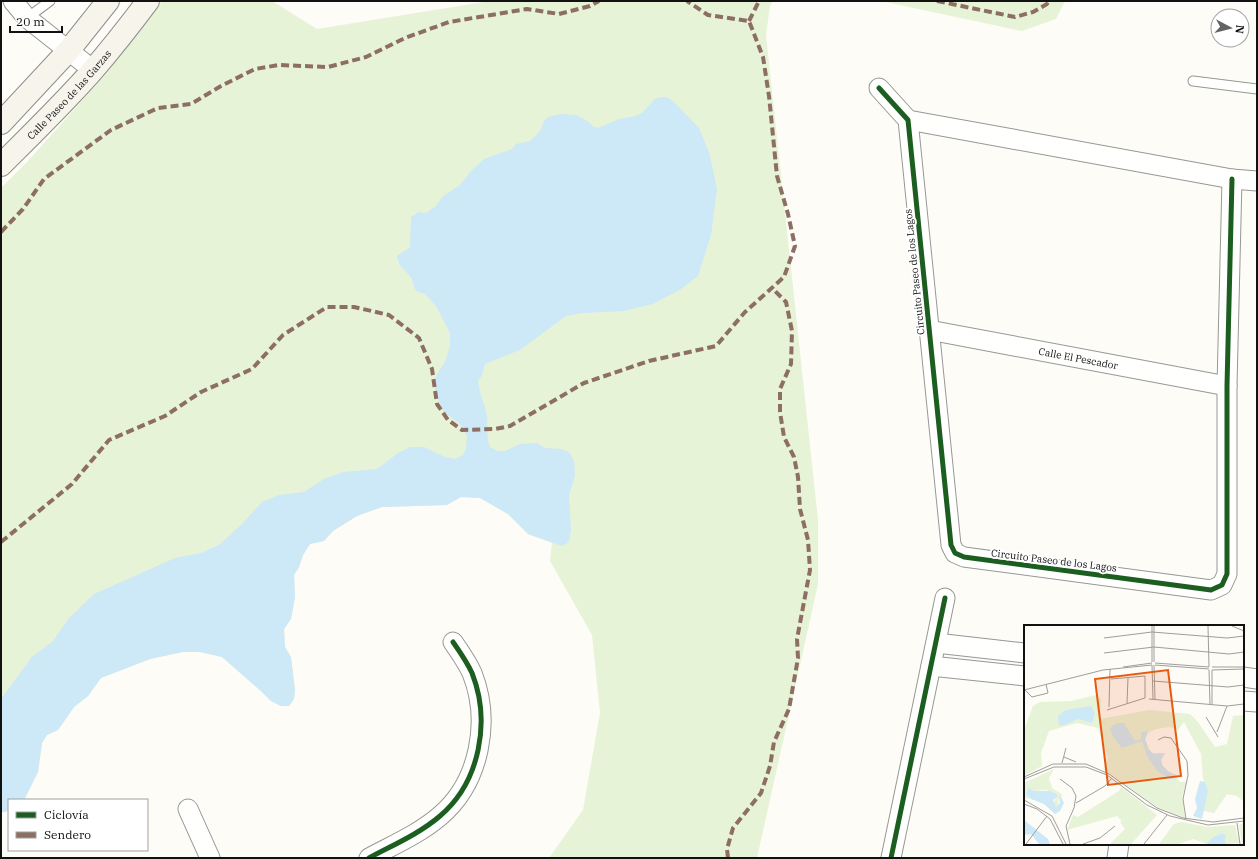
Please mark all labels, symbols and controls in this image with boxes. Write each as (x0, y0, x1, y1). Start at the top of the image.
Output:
scale bar (10, 8, 62, 34)
north arrow (1210, 8, 1250, 48)
text: 20 m (16, 14, 45, 29)
text: N (1232, 24, 1247, 35)
street label: Calle Paseo de las Garzas (25, 47, 114, 142)
street label: Circuito Paseo de los Lagos (901, 208, 928, 336)
street label: Calle El Pescador (1038, 345, 1120, 372)
street label: Circuito Paseo de los Lagos (990, 546, 1118, 575)
inset map (1024, 625, 1244, 845)
legend (8, 799, 148, 851)
text: Ciclovía (44, 807, 89, 822)
text: Sendero (44, 827, 91, 842)

